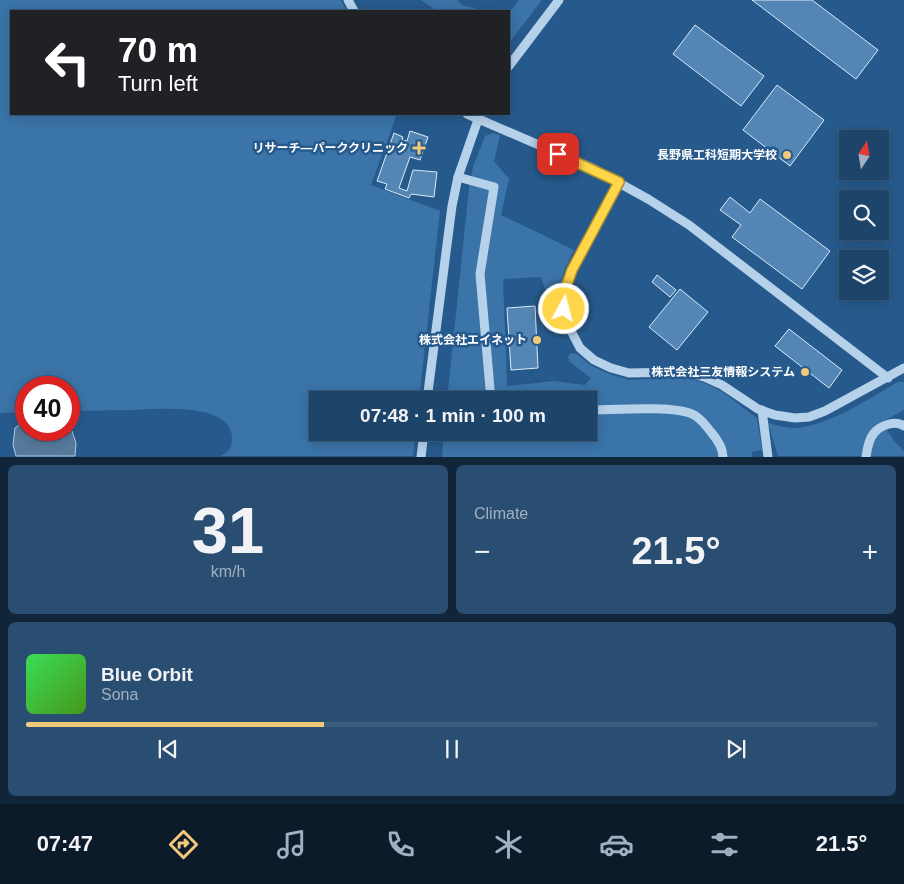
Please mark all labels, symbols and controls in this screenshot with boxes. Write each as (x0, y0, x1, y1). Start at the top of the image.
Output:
icon: left (35, 30, 100, 95)
text: 70 m (118, 30, 198, 69)
text: Turn left (118, 71, 198, 96)
north arrow (839, 130, 889, 180)
map controls (839, 130, 889, 300)
pin (537, 133, 579, 175)
icon: arrive (544, 140, 572, 168)
place label: リサーチ―パーククリニック (252, 141, 408, 155)
marker: リサーチ―パーククリニック (412, 141, 426, 155)
place label: 長野県工科短期大学校 (657, 148, 777, 162)
marker: 長野県工科短期大学校 (781, 149, 793, 161)
button: search (839, 190, 889, 240)
button: layers (839, 250, 889, 300)
position arrow (537, 282, 589, 334)
place label: 株式会社エイネット (419, 333, 527, 347)
marker: 株式会社エイネット (531, 334, 543, 346)
place label: 株式会社三友情報システム (651, 365, 795, 379)
marker: 株式会社三友情報システム (799, 366, 811, 378)
speed limit sign: 40 (15, 376, 80, 441)
text: 07:48 · 1 min · 100 m (360, 405, 546, 426)
text: 31 (192, 494, 264, 567)
text: Climate (474, 505, 528, 522)
text: 21.5° (631, 530, 721, 572)
text: − (474, 536, 490, 567)
text: + (862, 536, 878, 567)
text: km/h (211, 563, 245, 580)
text: Blue Orbit (101, 664, 193, 685)
text: Sona (101, 686, 138, 703)
icon: previous (154, 735, 182, 763)
icon: pause (438, 735, 466, 763)
icon: next (722, 735, 750, 763)
icon: directions (166, 827, 201, 862)
icon: music (274, 827, 309, 862)
icon: phone (383, 827, 418, 862)
icon: climate (491, 827, 526, 862)
icon: car (599, 827, 634, 862)
icon: filters (707, 827, 742, 862)
text: 07:47 (37, 831, 93, 856)
text: 21.5° (816, 831, 867, 856)

